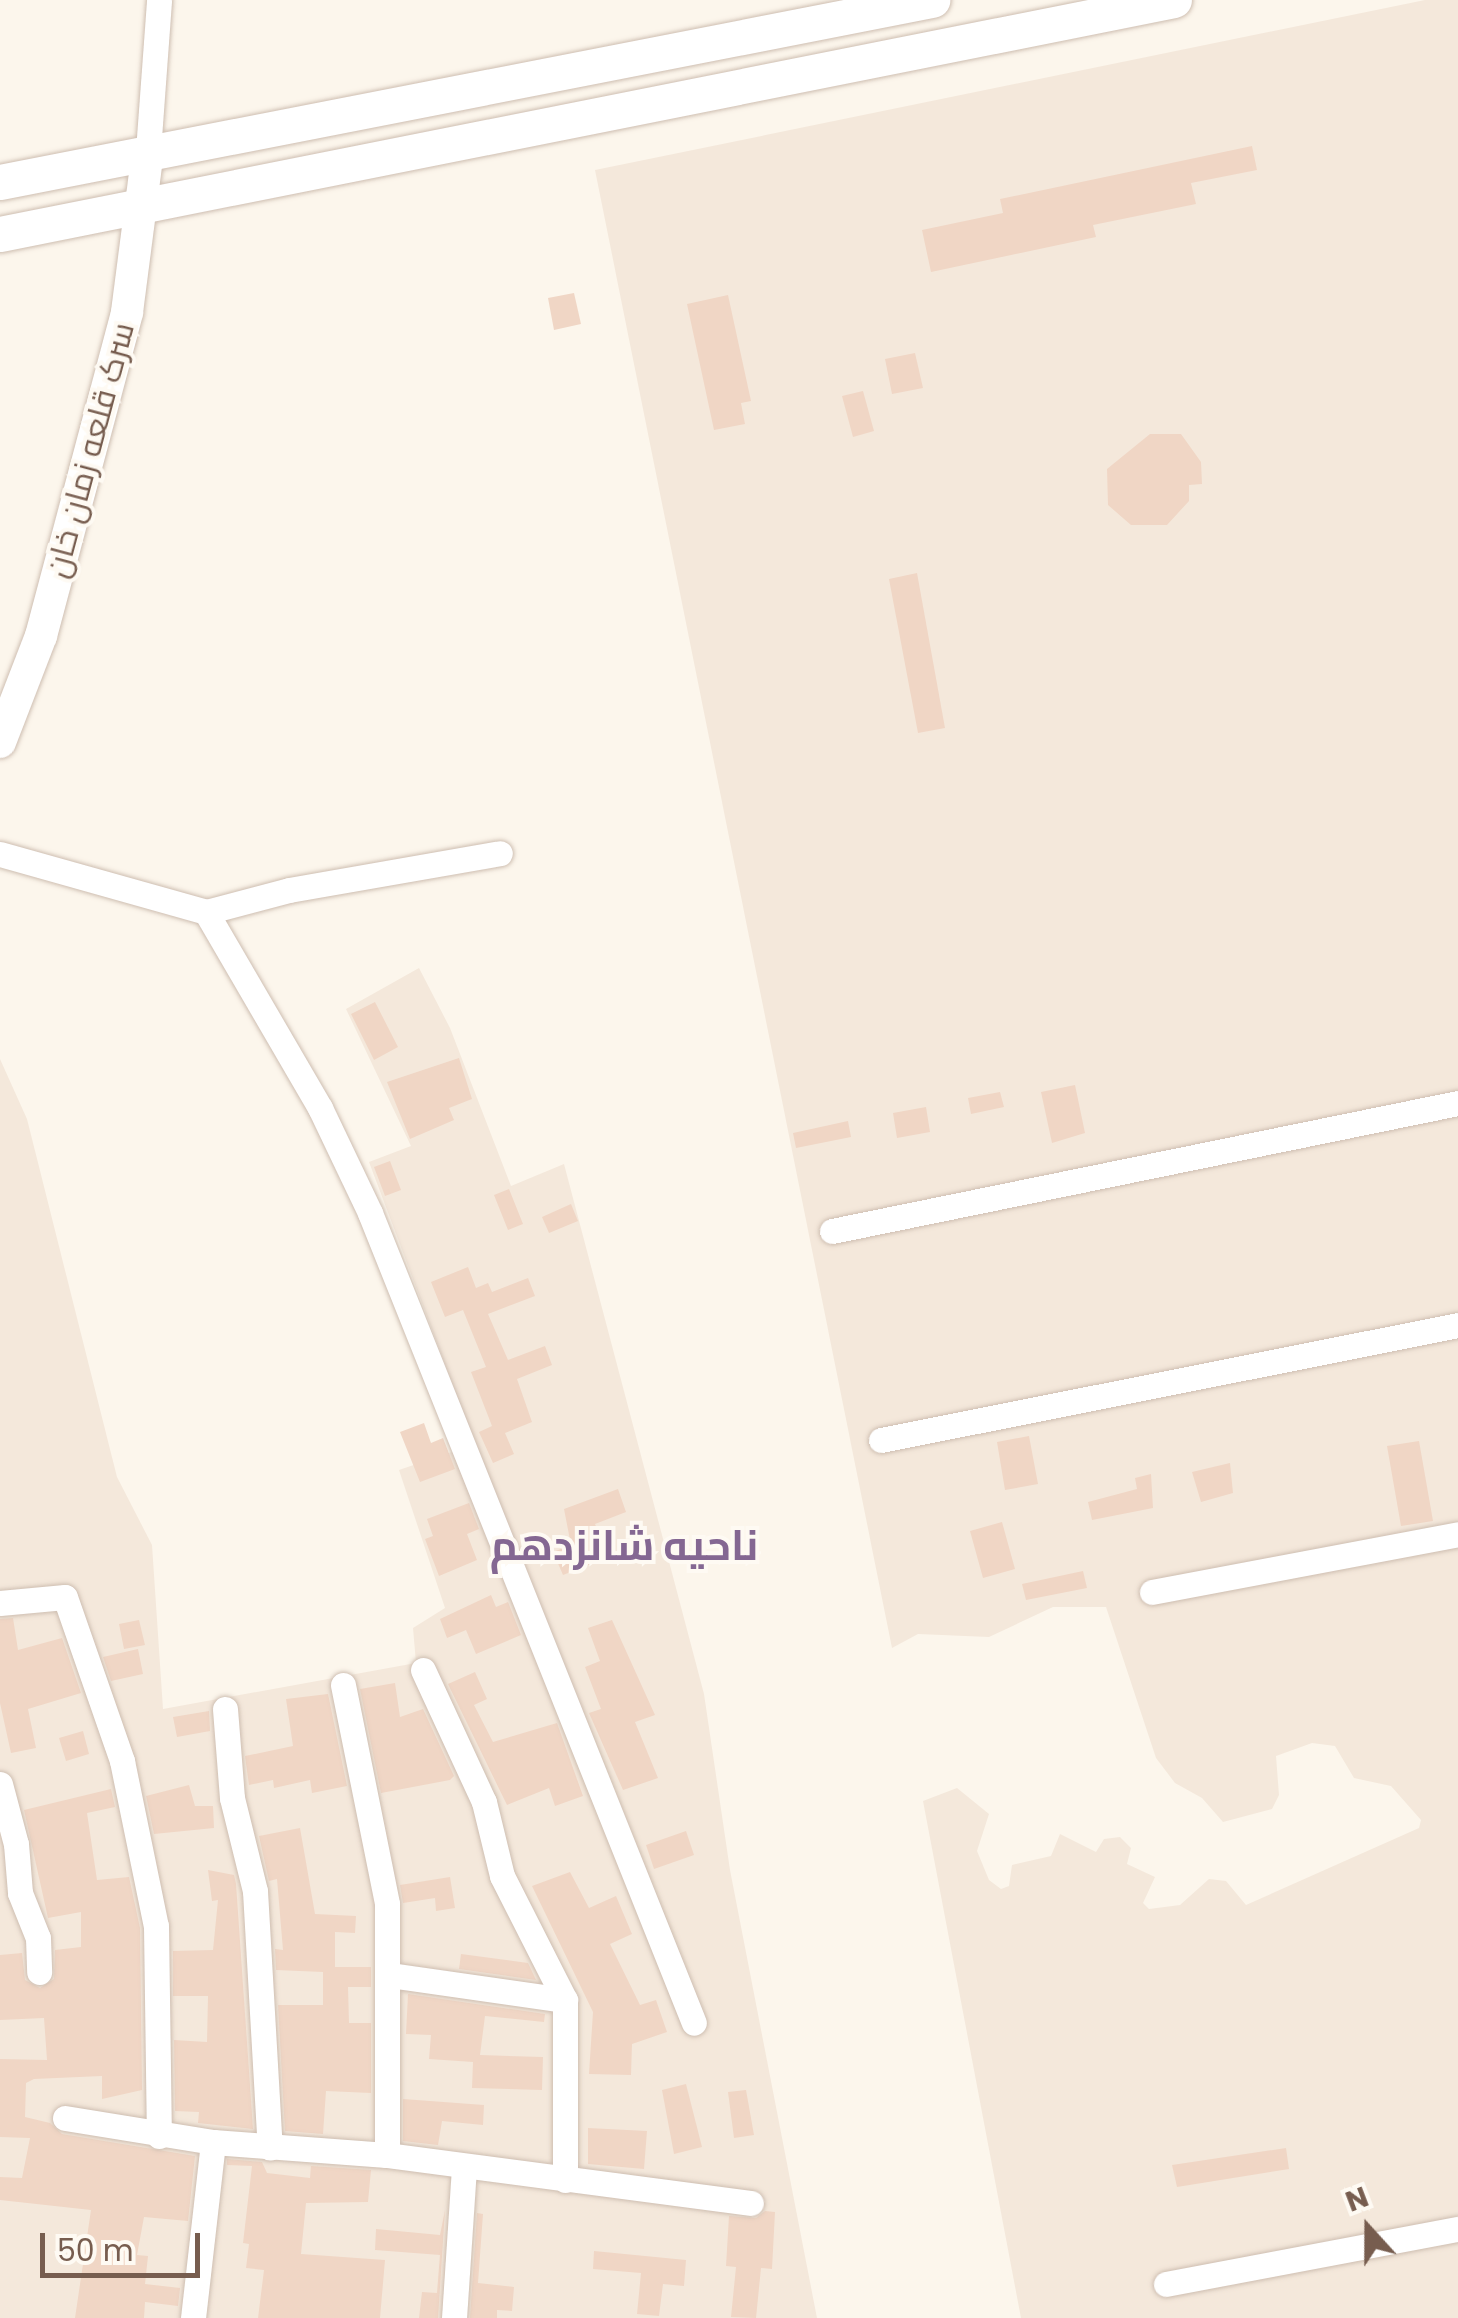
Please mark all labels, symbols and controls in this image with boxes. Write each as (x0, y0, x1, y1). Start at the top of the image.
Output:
street label: سرک قلعه زمان خان (37, 318, 143, 582)
district label: ناحیه شانزدهم (490, 1521, 758, 1571)
north arrow (1318, 2178, 1418, 2278)
text: N (1340, 2178, 1374, 2222)
scale bar (45, 2213, 205, 2275)
text: 50 m (57, 2229, 134, 2272)

